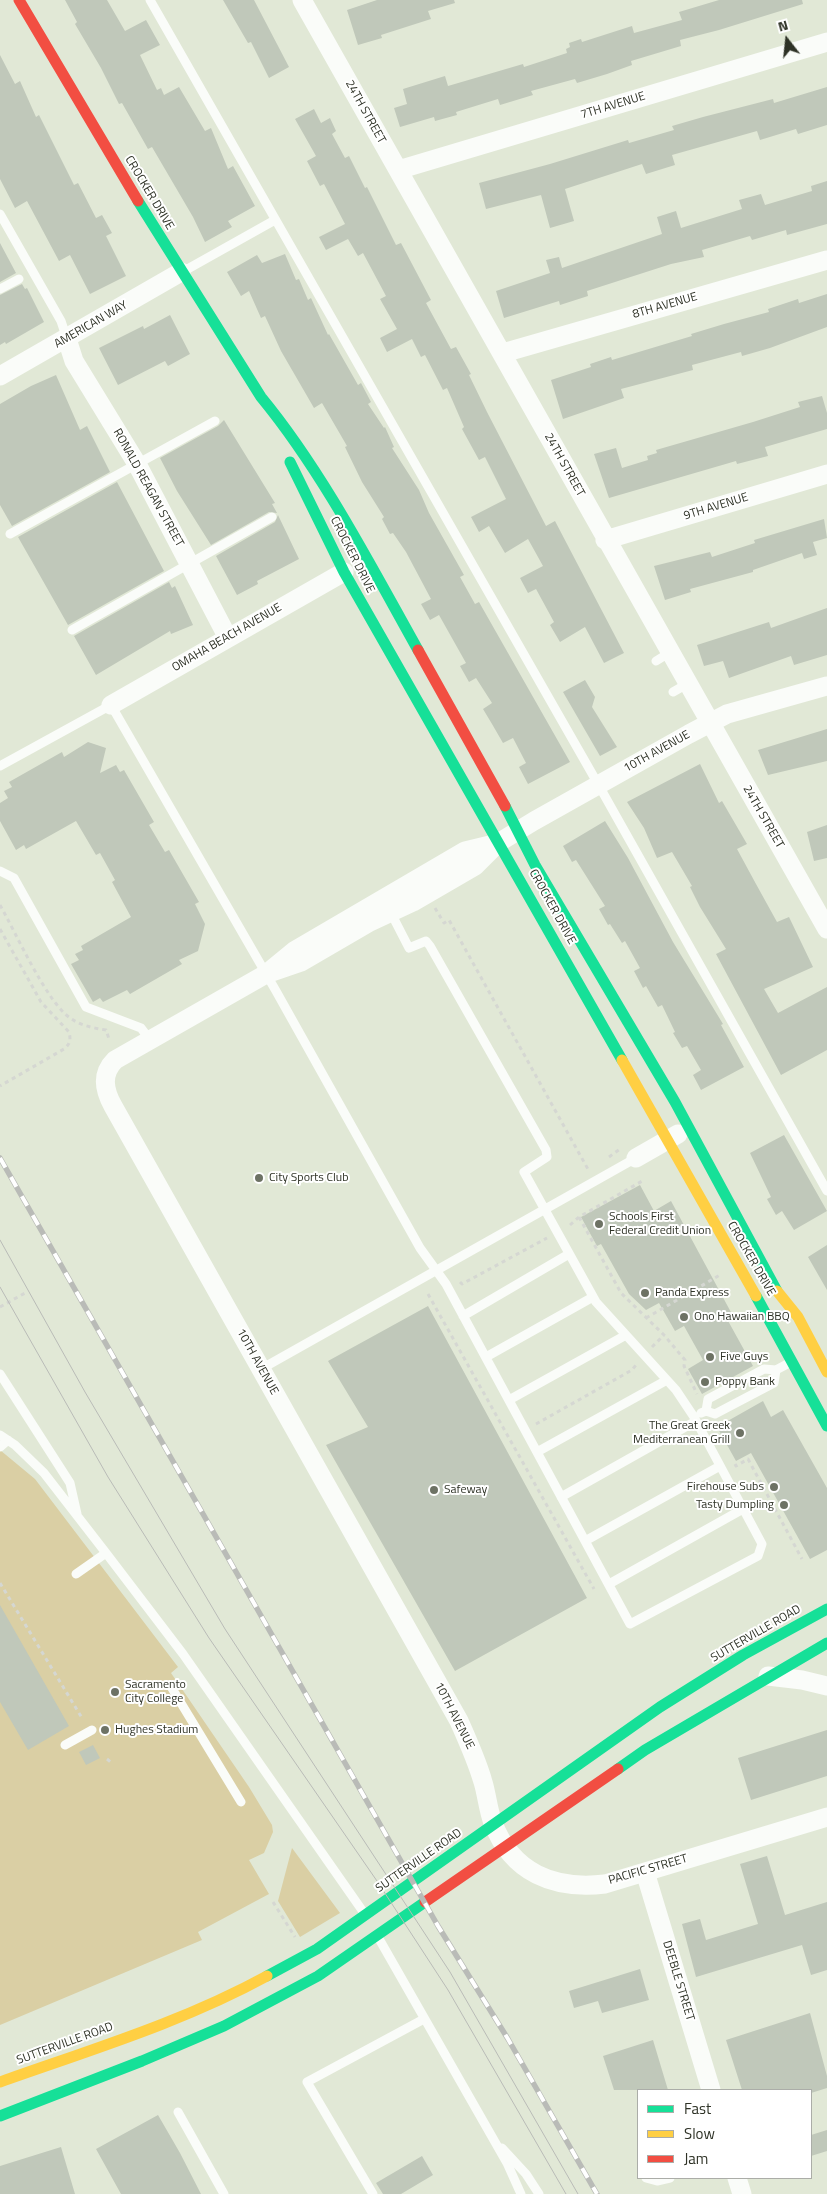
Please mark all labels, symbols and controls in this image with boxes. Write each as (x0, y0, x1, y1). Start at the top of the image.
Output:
text: N (775, 14, 790, 37)
north arrow (762, 15, 812, 65)
street label: 24TH STREET (342, 78, 388, 146)
street label: 7TH AVENUE (579, 89, 647, 123)
street label: CROCKER DRIVE (121, 153, 177, 233)
street label: 8TH AVENUE (631, 290, 699, 322)
street label: AMERICAN WAY (52, 298, 130, 352)
street label: RONALD REAGAN STREET (110, 426, 186, 550)
street label: 24TH STREET (541, 431, 587, 499)
street label: 9TH AVENUE (682, 490, 750, 524)
street label: CROCKER DRIVE (327, 515, 377, 595)
street label: OMAHA BEACH AVENUE (170, 601, 284, 675)
street label: 10TH AVENUE (621, 728, 693, 776)
street label: 24TH STREET (739, 783, 787, 851)
street label: CROCKER DRIVE (525, 867, 579, 947)
place label: City Sports Club (269, 1171, 349, 1185)
marker: City Sports Club (253, 1172, 265, 1184)
place label: Schools First Federal Credit Union (609, 1210, 711, 1238)
marker: Schools First Federal Credit Union (593, 1218, 605, 1230)
street label: CROCKER DRIVE (724, 1219, 778, 1299)
place label: Panda Express (655, 1286, 729, 1300)
marker: Panda Express (639, 1287, 651, 1299)
place label: Ono Hawaiian BBQ (694, 1310, 790, 1324)
marker: Ono Hawaiian BBQ (678, 1311, 690, 1323)
street label: 10TH AVENUE (233, 1326, 281, 1398)
place label: Five Guys (720, 1350, 768, 1364)
marker: Five Guys (704, 1351, 716, 1363)
place label: Poppy Bank (715, 1375, 775, 1389)
marker: Poppy Bank (699, 1376, 711, 1388)
place label: The Great Greek Mediterranean Grill (633, 1419, 730, 1447)
marker: The Great Greek Mediterranean Grill (734, 1427, 746, 1439)
place label: Firehouse Subs (687, 1480, 764, 1494)
marker: Firehouse Subs (768, 1481, 780, 1493)
place label: Safeway (444, 1483, 487, 1497)
marker: Safeway (428, 1484, 440, 1496)
place label: Tasty Dumpling (696, 1498, 774, 1512)
marker: Tasty Dumpling (778, 1499, 790, 1511)
street label: SUTTERVILLE ROAD (708, 1602, 804, 1666)
place label: Sacramento City College (125, 1678, 186, 1706)
street label: 10TH AVENUE (431, 1680, 477, 1752)
marker: Sacramento City College (109, 1686, 121, 1698)
place label: Hughes Stadium (115, 1723, 198, 1737)
marker: Hughes Stadium (99, 1724, 111, 1736)
street label: SUTTERVILLE ROAD (373, 1826, 465, 1896)
street label: PACIFIC STREET (607, 1852, 689, 1888)
street label: DEEBLE STREET (659, 1939, 697, 2023)
street label: SUTTERVILLE ROAD (15, 2020, 115, 2068)
legend (637, 2089, 812, 2179)
text: Fast (684, 2097, 711, 2120)
text: Slow (684, 2122, 715, 2145)
text: Jam (684, 2147, 708, 2170)

